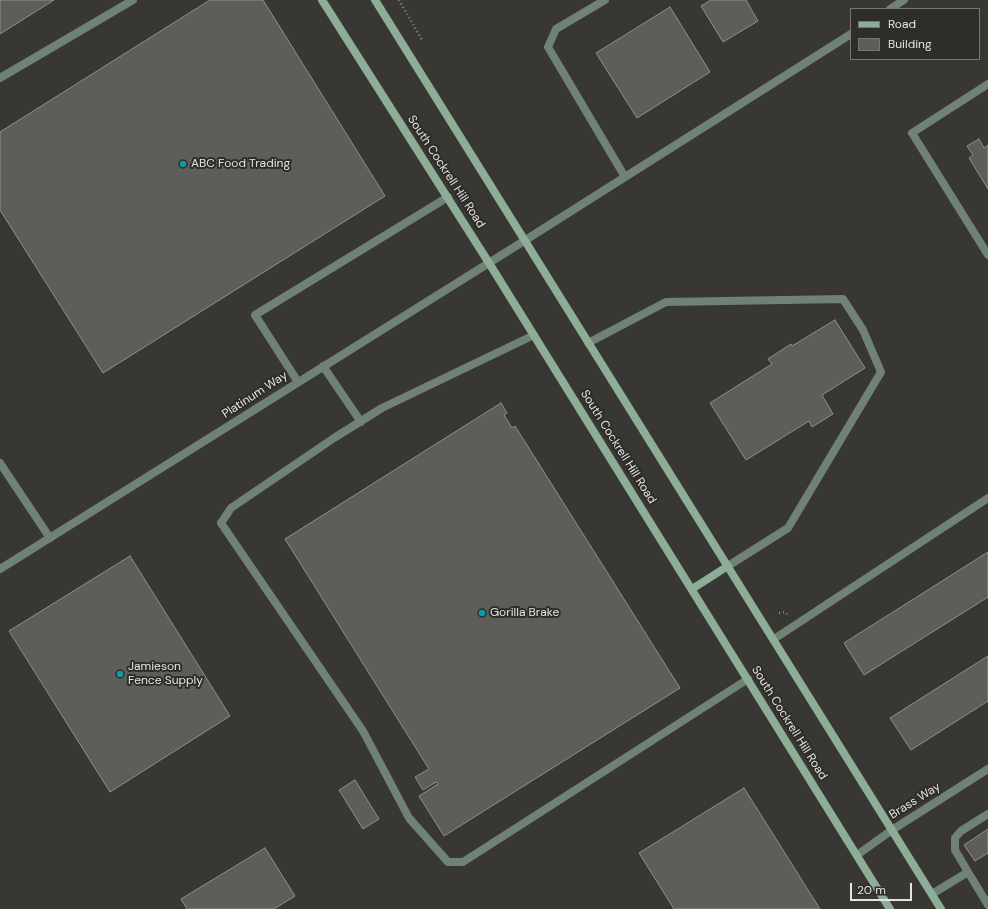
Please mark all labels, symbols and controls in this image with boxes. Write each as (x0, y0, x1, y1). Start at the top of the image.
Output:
legend (850, 8, 980, 60)
text: Road (888, 16, 916, 32)
text: Building (888, 36, 932, 52)
street label: South Cockrell Hill Road (404, 113, 488, 231)
place label: ABC Food Trading (191, 157, 290, 171)
marker: ABC Food Trading (178, 159, 188, 169)
street label: Platinum Way (220, 368, 290, 422)
street label: South Cockrell Hill Road (577, 387, 659, 507)
place label: Gorilla Brake (490, 606, 559, 620)
marker: Gorilla Brake (477, 608, 487, 618)
place label: Jamieson Fence Supply (128, 660, 203, 688)
street label: South Cockrell Hill Road (748, 663, 830, 783)
marker: Jamieson Fence Supply (115, 669, 125, 679)
street label: Brass Way (887, 780, 943, 822)
scale bar (852, 875, 914, 901)
text: 20 m (857, 882, 886, 898)

